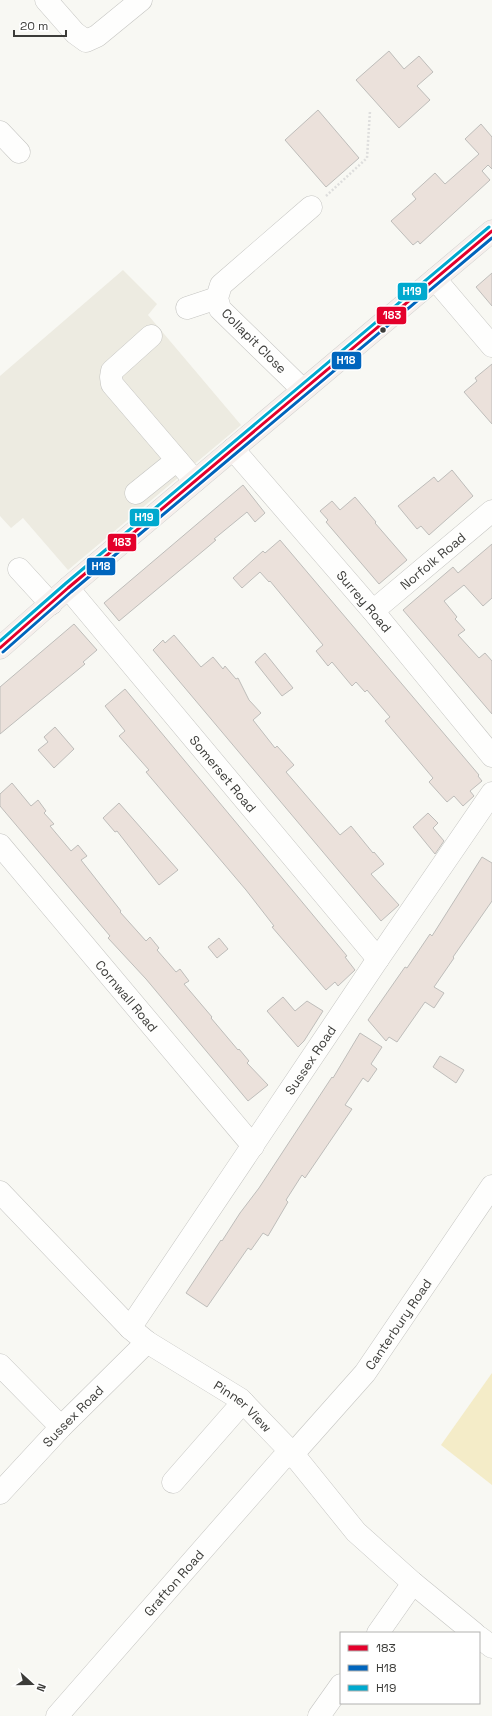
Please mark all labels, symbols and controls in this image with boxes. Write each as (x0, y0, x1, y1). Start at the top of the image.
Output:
scale bar (14, 12, 66, 38)
text: 20 m (20, 18, 48, 34)
line badge: H19 (397, 282, 428, 301)
text: H19 (403, 284, 422, 298)
street label: Collapit Close (218, 305, 290, 377)
line badge: 183 (376, 306, 407, 325)
text: 183 (383, 308, 401, 322)
unlabelled marker (378, 325, 388, 335)
line badge: H18 (331, 351, 362, 370)
text: H18 (337, 353, 356, 367)
line badge: H19 (129, 508, 160, 527)
text: H19 (135, 510, 154, 524)
street label: Norfolk Road (396, 528, 469, 593)
line badge: 183 (107, 533, 137, 552)
text: 183 (113, 535, 131, 549)
line badge: H18 (86, 557, 116, 576)
text: H18 (92, 559, 111, 573)
street label: Surrey Road (333, 567, 396, 636)
street label: Somerset Road (186, 732, 260, 816)
street label: Cornwall Road (92, 956, 162, 1035)
street label: Sussex Road (281, 1022, 340, 1098)
street label: Canterbury Road (361, 1275, 435, 1373)
street label: Pinner View (211, 1376, 276, 1436)
street label: Sussex Road (39, 1382, 107, 1450)
street label: Grafton Road (140, 1546, 207, 1620)
legend (340, 1632, 480, 1704)
text: 183 (376, 1640, 396, 1656)
text: H18 (376, 1660, 396, 1676)
north arrow (12, 1664, 52, 1704)
text: H19 (376, 1680, 396, 1696)
text: N (33, 1682, 49, 1694)

